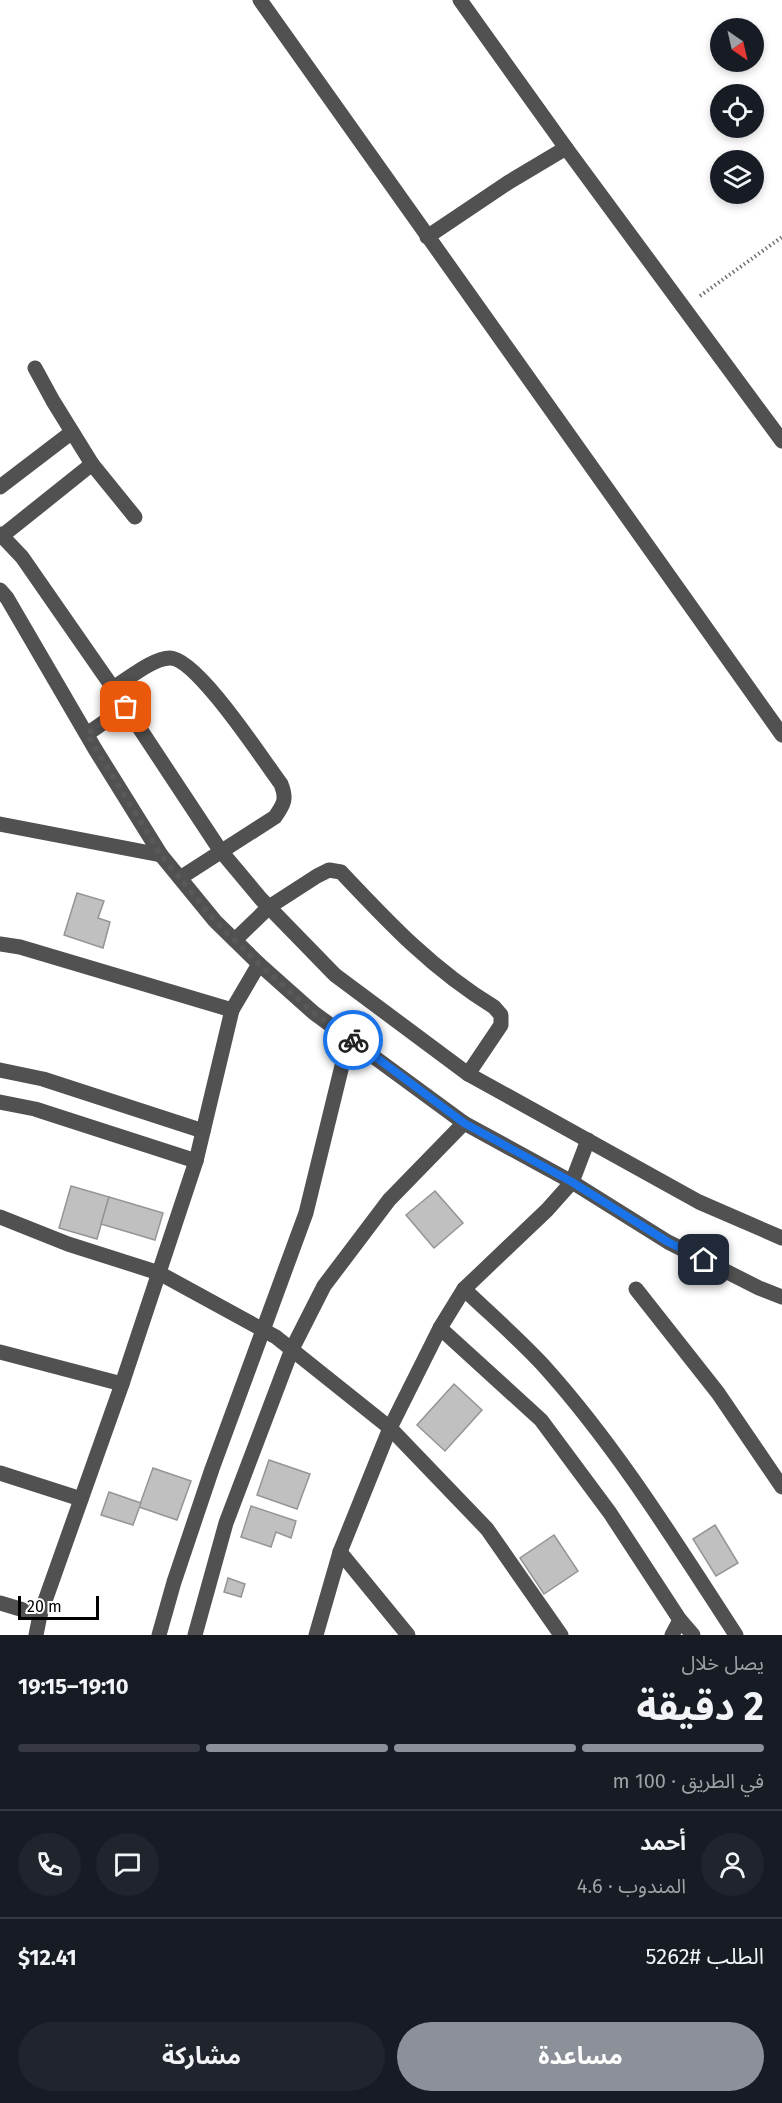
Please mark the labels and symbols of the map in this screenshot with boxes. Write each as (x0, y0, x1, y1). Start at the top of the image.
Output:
north arrow (710, 18, 764, 72)
pin (100, 681, 151, 732)
courier (323, 1010, 383, 1070)
pin (678, 1234, 729, 1285)
scale bar (18, 1593, 99, 1620)

